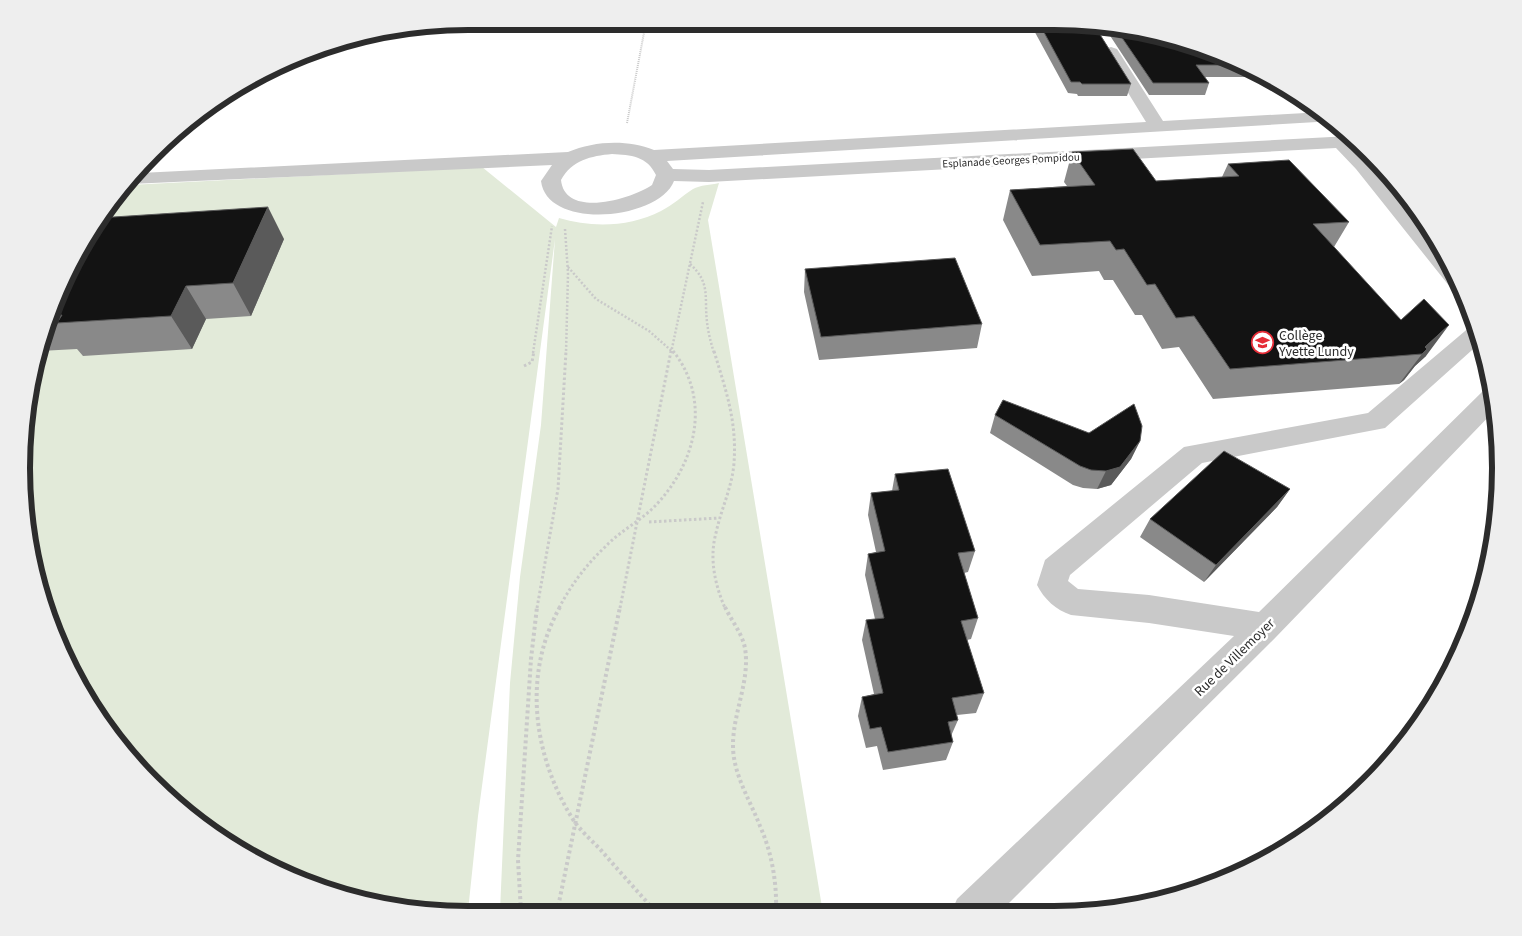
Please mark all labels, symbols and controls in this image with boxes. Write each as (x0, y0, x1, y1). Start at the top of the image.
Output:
street label: Esplanade Georges Pompidou (942, 149, 1080, 172)
place label: Collège Yvette Lundy (1278, 326, 1354, 362)
school or university icon: Collège Yvette Lundy (1251, 331, 1275, 355)
street label: Rue de Villemoyer (1190, 614, 1280, 701)

